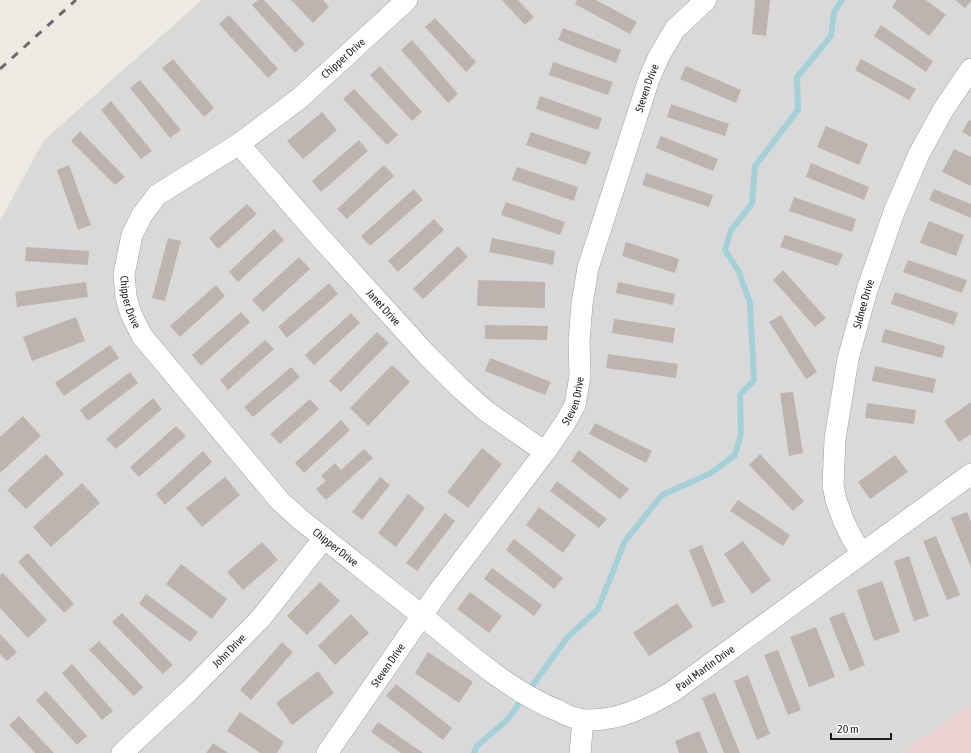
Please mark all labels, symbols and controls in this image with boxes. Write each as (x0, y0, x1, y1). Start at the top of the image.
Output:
street label: Chipper Drive (319, 35, 367, 81)
street label: Steven Drive (633, 62, 661, 114)
street label: Chipper Drive (118, 275, 143, 330)
street label: Sidnee Drive (851, 278, 876, 330)
street label: Janet Drive (364, 286, 403, 328)
street label: Steven Drive (559, 376, 586, 427)
street label: Chipper Drive (311, 526, 361, 569)
street label: John Drive (210, 631, 248, 670)
street label: Steven Drive (369, 641, 407, 689)
street label: Paul Martin Drive (673, 643, 737, 693)
scale bar (831, 715, 891, 741)
text: 20 m (837, 722, 859, 736)

